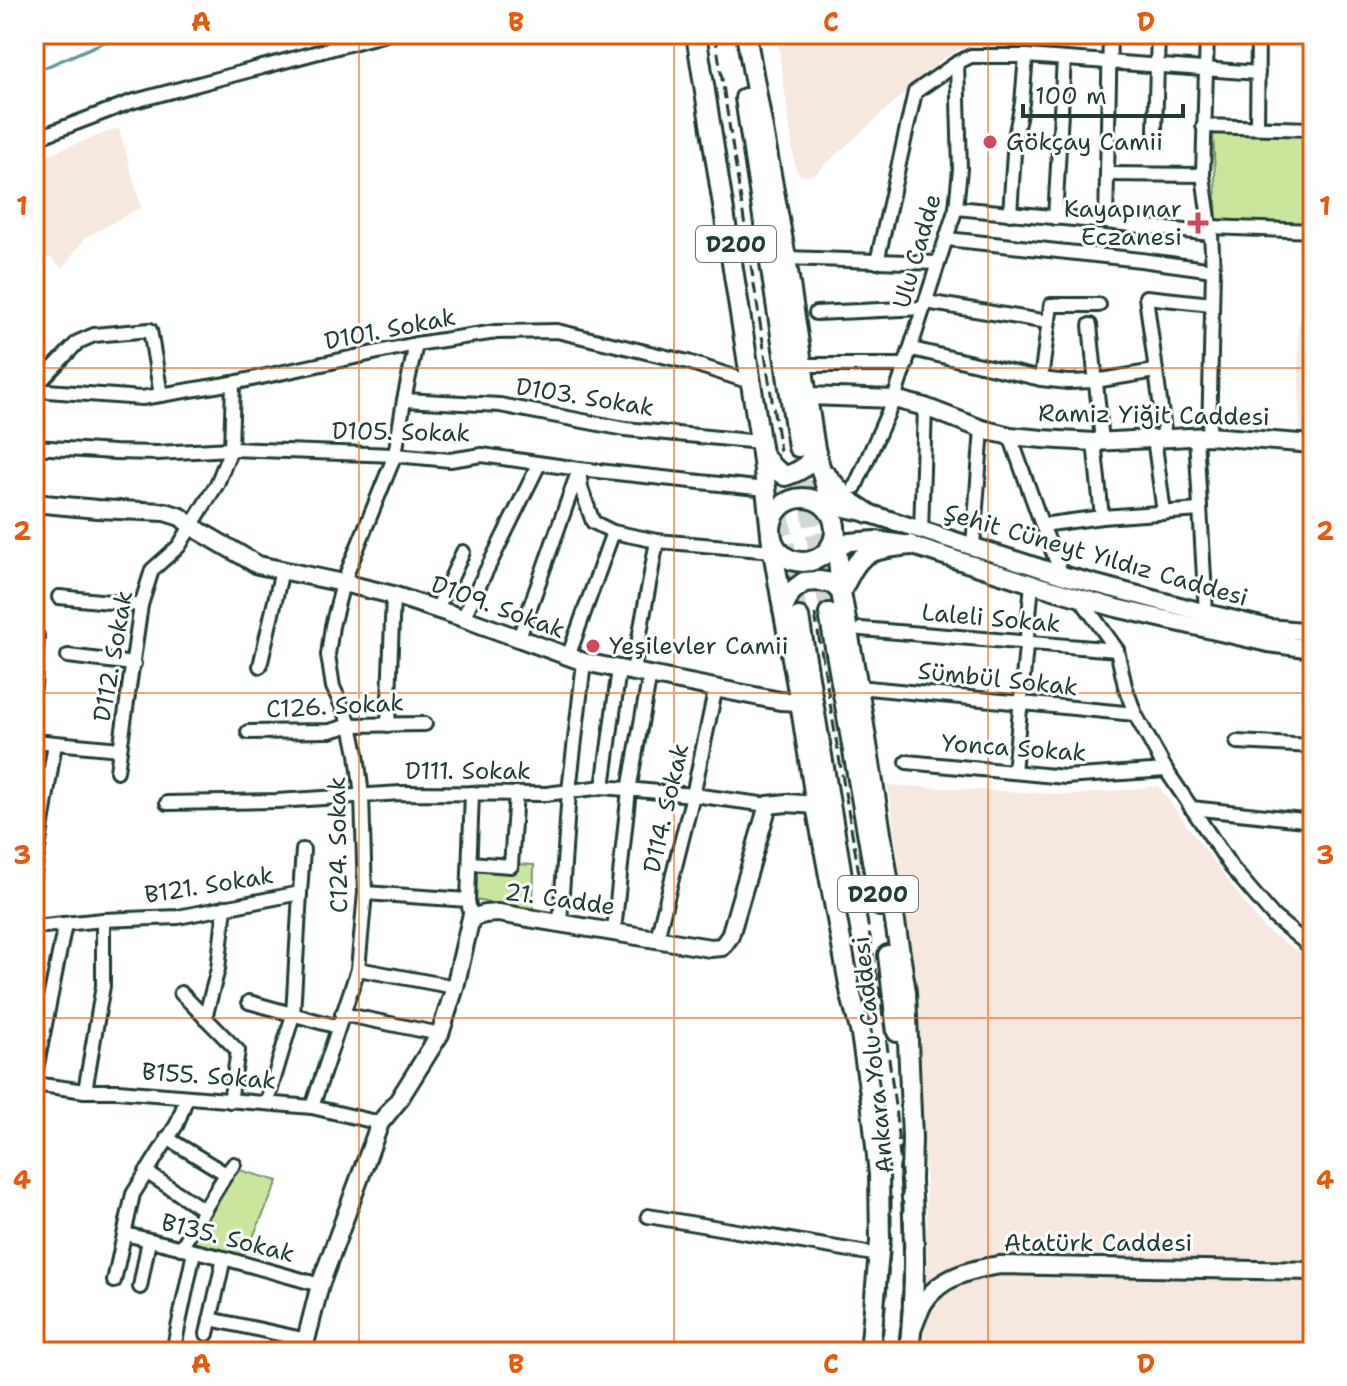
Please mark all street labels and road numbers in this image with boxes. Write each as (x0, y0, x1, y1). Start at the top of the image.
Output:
street label: Ulu Cadde (885, 190, 949, 312)
road number: D200 (696, 226, 776, 262)
street label: D101. Sokak (322, 301, 458, 357)
street label: D103. Sokak (514, 370, 656, 424)
street label: Ramiz Yiğit Caddesi (1038, 397, 1270, 433)
street label: D105. Sokak (332, 415, 470, 449)
street label: Şehit Cüneyt Yıldız Caddesi (940, 496, 1252, 614)
street label: D109. Sokak (427, 568, 569, 646)
street label: D112. Sokak (86, 588, 140, 724)
street label: Laleli Sokak (920, 596, 1062, 640)
street label: Sümbül Sokak (917, 655, 1079, 703)
street label: C126. Sokak (265, 686, 405, 726)
street label: Yonca Sokak (941, 727, 1087, 769)
street label: D114. Sokak (636, 740, 696, 876)
street label: D111. Sokak (405, 755, 531, 787)
street label: C124. Sokak (321, 776, 355, 914)
street label: B121. Sokak (142, 859, 276, 911)
street label: 21. Cadde (503, 875, 617, 923)
road number: D200 (838, 876, 918, 912)
street label: Ankara Yolu Caddesi (845, 935, 901, 1175)
street label: B155. Sokak (141, 1055, 277, 1097)
street label: B135. Sokak (158, 1206, 298, 1270)
street label: Atatürk Caddesi (1004, 1227, 1192, 1259)

